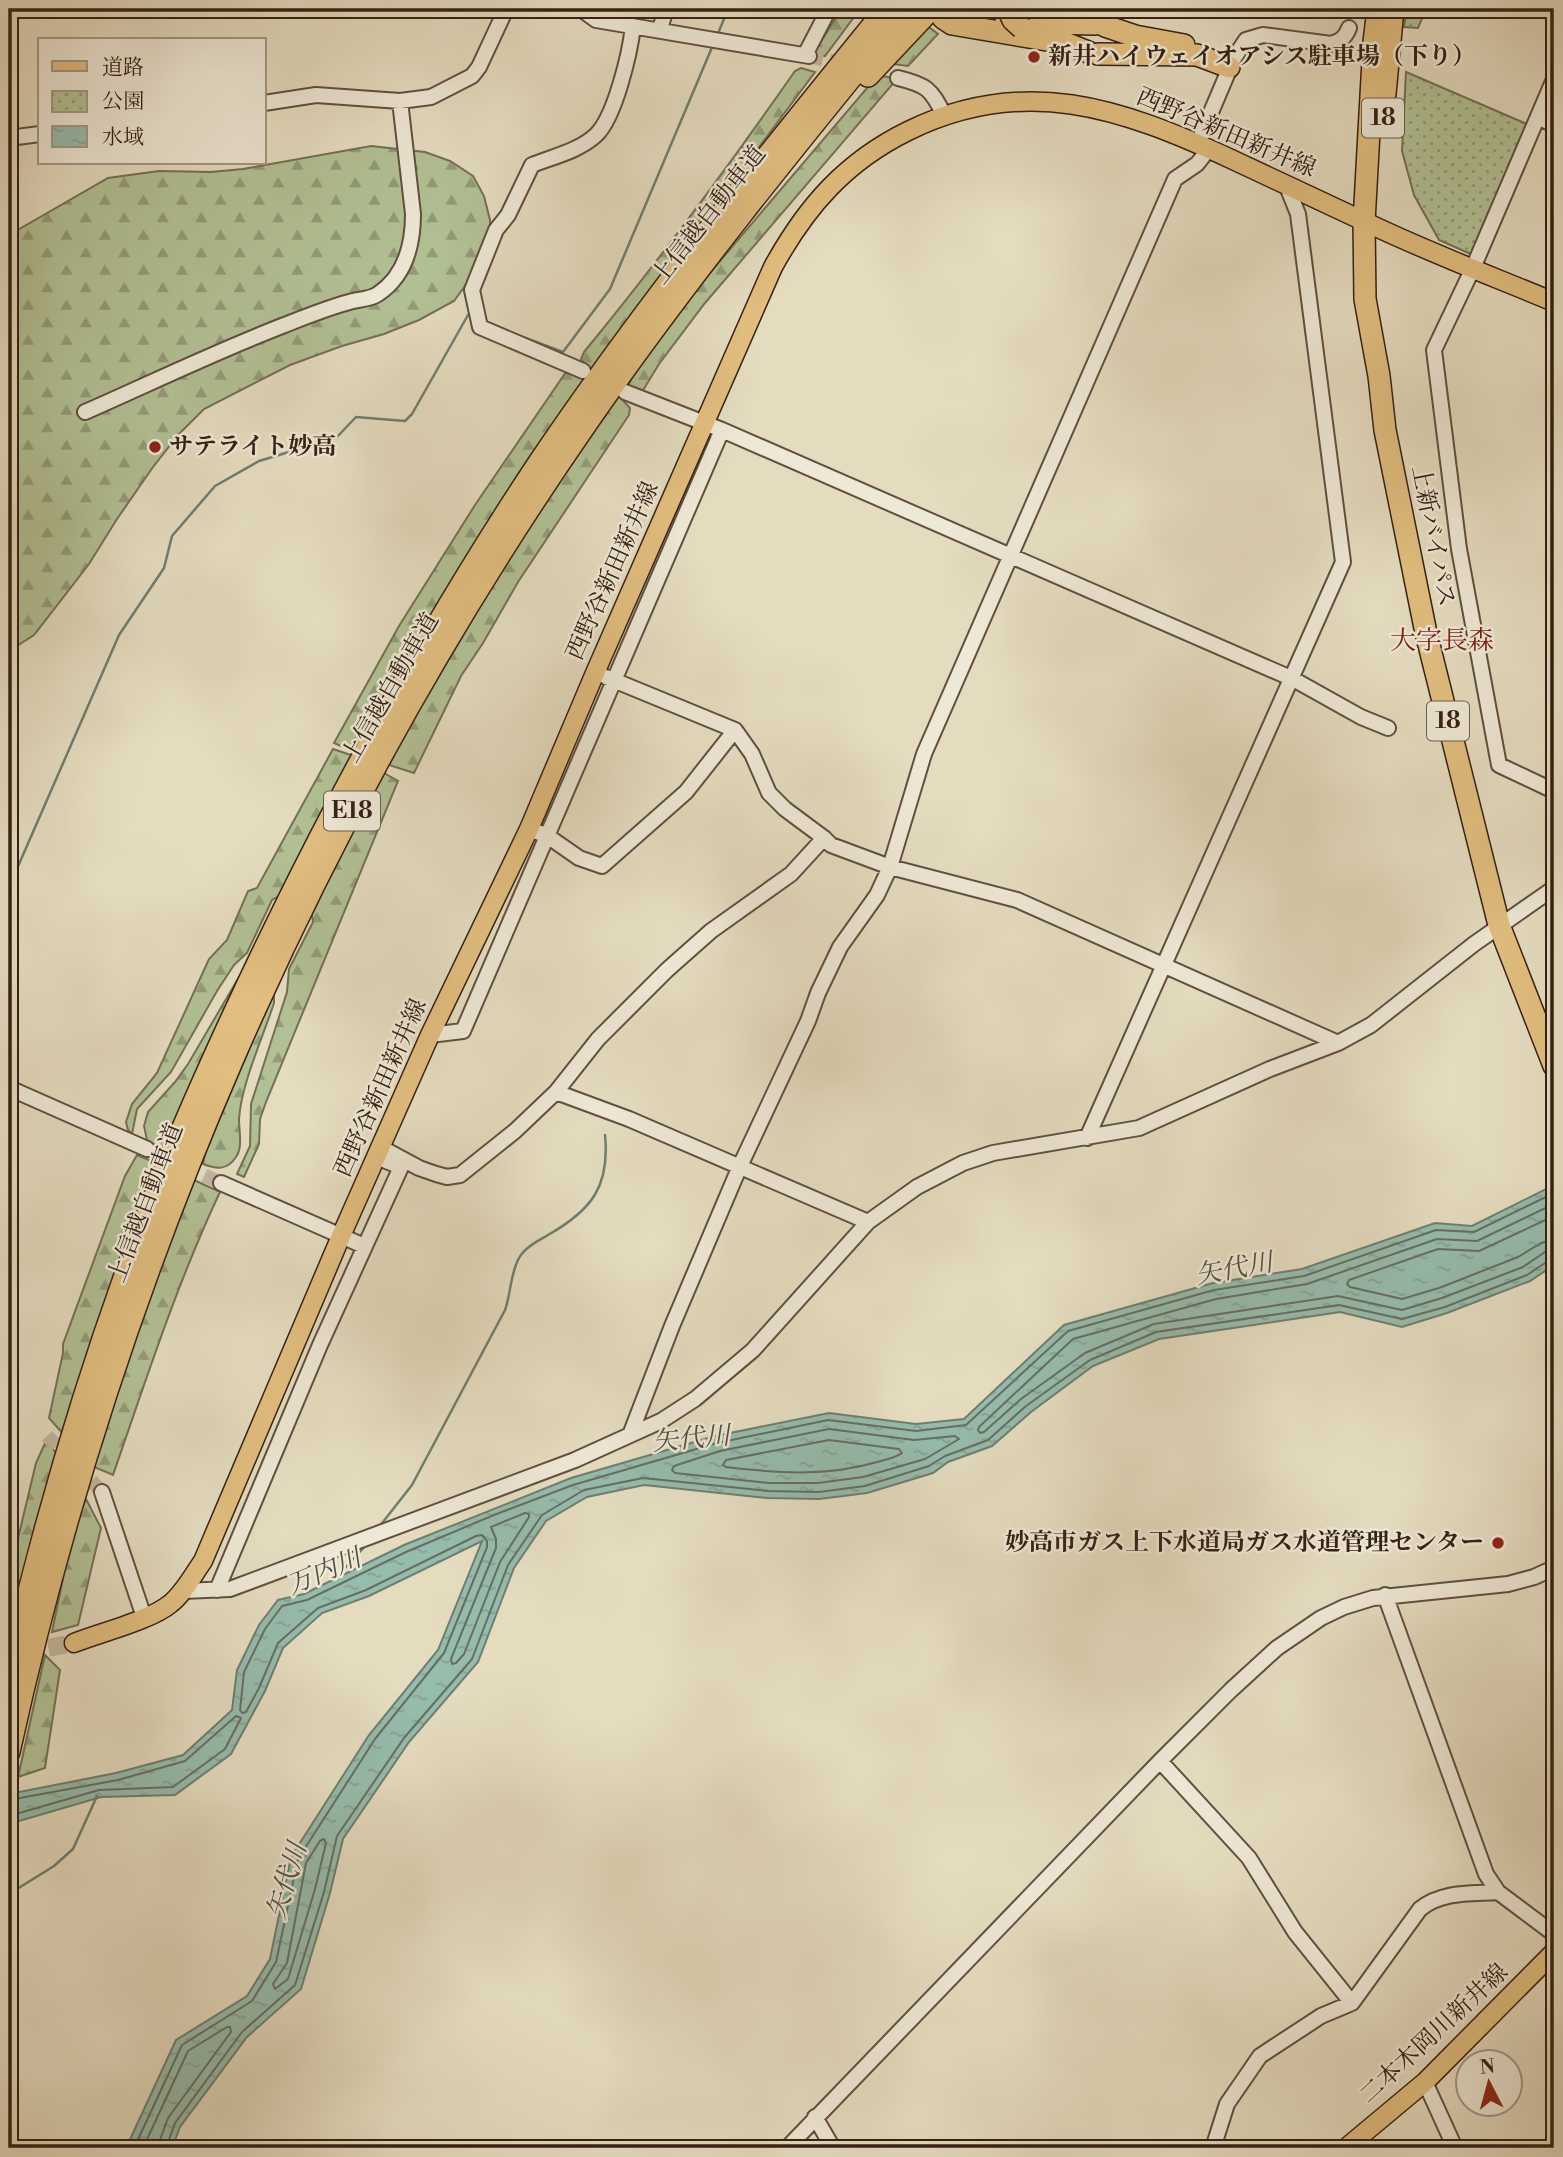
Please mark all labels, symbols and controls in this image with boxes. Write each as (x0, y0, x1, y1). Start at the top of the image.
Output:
legend (38, 38, 266, 164)
place label: 新井ハイウェイオアシス駐車場（下り） (1048, 42, 1476, 72)
marker: 新井ハイウェイオアシス駐車場（下り） (1026, 49, 1042, 65)
text: 道路 (102, 55, 144, 81)
street label: 西野谷新田新井線 (1132, 82, 1320, 184)
text: 公園 (102, 89, 144, 115)
road number: 18 (1362, 99, 1404, 138)
text: 水域 (102, 125, 144, 151)
street label: 上信越自動車道 (645, 140, 773, 290)
place label: サテライト妙高 (169, 432, 336, 462)
marker: サテライト妙高 (147, 439, 163, 455)
street label: 上新バイパス (1405, 463, 1461, 609)
street label: 西野谷新田新井線 (560, 477, 666, 665)
street label: 上信越自動車道 (336, 608, 446, 768)
district label: 大字長森 (1390, 625, 1494, 657)
road number: 18 (1427, 702, 1469, 740)
road number: E18 (324, 792, 380, 831)
street label: 西野谷新田新井線 (328, 994, 434, 1182)
street label: 上信越自動車道 (102, 1119, 190, 1287)
water label: 矢代川 (1193, 1246, 1278, 1292)
water label: 矢代川 (651, 1419, 734, 1458)
place label: 妙高市ガス上下水道局ガス水道管理センター (1005, 1528, 1484, 1558)
marker: 妙高市ガス上下水道局ガス水道管理センター (1490, 1535, 1506, 1551)
water label: 万内川 (282, 1541, 369, 1602)
water label: 矢代川 (260, 1836, 315, 1923)
street label: 二本木岡川新井線 (1354, 1958, 1514, 2110)
north arrow (1454, 2048, 1524, 2118)
text: N (1479, 2054, 1496, 2080)

